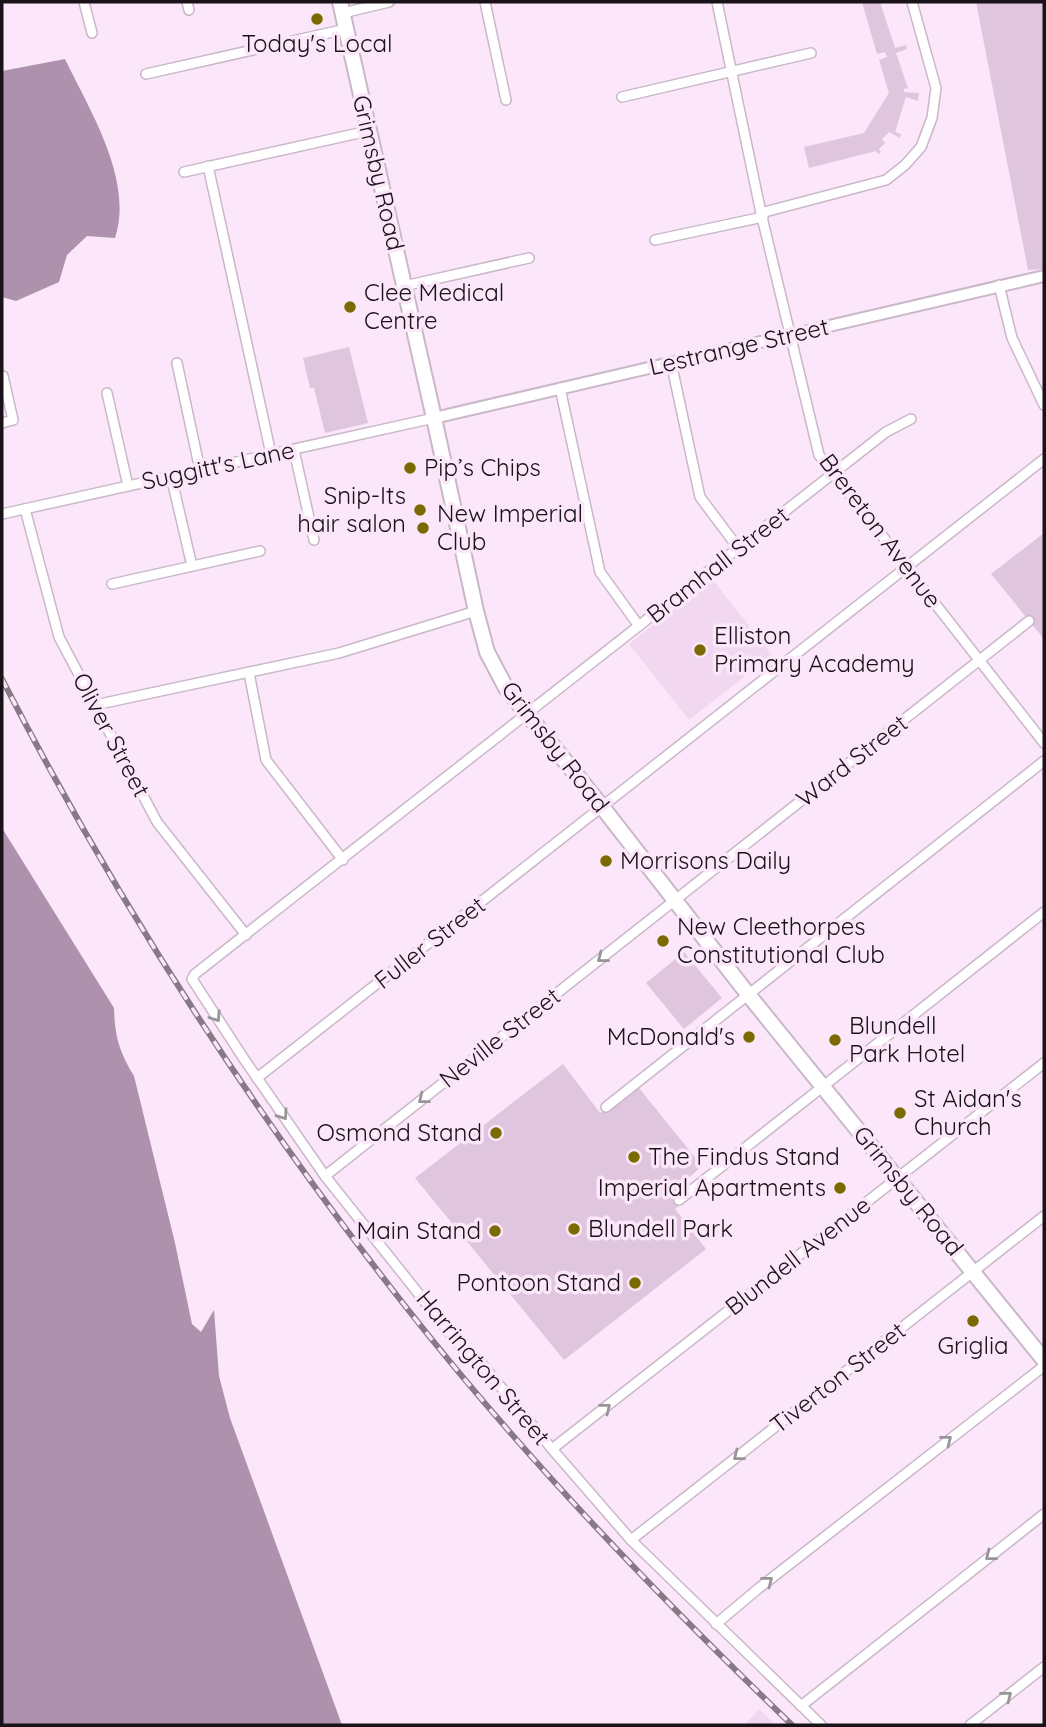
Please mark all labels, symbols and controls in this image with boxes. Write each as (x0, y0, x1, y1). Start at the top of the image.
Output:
marker: Today's Local (309, 11, 325, 27)
place label: Today's Local (241, 28, 393, 58)
street label: Grimsby Road (347, 92, 411, 253)
place label: Clee Medical Centre (364, 277, 504, 335)
marker: Clee Medical Centre (342, 299, 358, 315)
street label: Lestrange Street (646, 311, 831, 381)
street label: Suggitt's Lane (139, 434, 297, 496)
street label: Brereton Avenue (813, 447, 949, 613)
place label: Pip’s Chips (424, 452, 541, 482)
marker: Pip’s Chips (402, 460, 418, 476)
place label: Snip-Its hair salon (297, 480, 406, 538)
place label: New Imperial Club (437, 498, 583, 556)
street label: Bramhall Street (640, 499, 795, 629)
marker: Snip-Its hair salon (412, 502, 428, 518)
marker: New Imperial Club (415, 520, 431, 536)
place label: Elliston Primary Academy (714, 620, 915, 678)
marker: Elliston Primary Academy (692, 642, 708, 658)
street label: Oliver Street (67, 667, 157, 802)
street label: Grimsby Road (495, 675, 616, 818)
street label: Ward Street (790, 707, 913, 813)
place label: Morrisons Daily (620, 845, 791, 875)
marker: Morrisons Daily (598, 853, 614, 869)
street label: Fuller Street (368, 890, 491, 995)
place label: New Cleethorpes Constitutional Club (677, 911, 885, 969)
marker: New Cleethorpes Constitutional Club (655, 933, 671, 949)
one-way arrow (597, 949, 610, 962)
street label: Neville Street (433, 981, 566, 1094)
one-way arrow (208, 1009, 220, 1022)
place label: Blundell Park Hotel (849, 1010, 965, 1068)
place label: McDonald's (607, 1021, 735, 1051)
marker: McDonald's (741, 1029, 757, 1045)
marker: Blundell Park Hotel (827, 1032, 843, 1048)
place label: St Aidan's Church (914, 1083, 1022, 1141)
one-way arrow (419, 1090, 431, 1103)
marker: St Aidan's Church (892, 1105, 908, 1121)
one-way arrow (275, 1108, 288, 1121)
place label: Osmond Stand (316, 1117, 482, 1147)
street label: Grimsby Road (847, 1119, 970, 1261)
marker: Osmond Stand (488, 1125, 504, 1141)
place label: The Findus Stand (648, 1141, 840, 1171)
marker: The Findus Stand (626, 1149, 642, 1165)
place label: Imperial Apartments (598, 1172, 826, 1202)
marker: Imperial Apartments (832, 1180, 848, 1196)
street label: Blundell Avenue (719, 1189, 876, 1321)
place label: Blundell Park (588, 1213, 733, 1243)
place label: Main Stand (356, 1215, 481, 1245)
marker: Blundell Park (566, 1221, 582, 1237)
marker: Main Stand (487, 1223, 503, 1239)
place label: Pontoon Stand (457, 1267, 621, 1297)
marker: Pontoon Stand (627, 1275, 643, 1291)
street label: Harrington Street (410, 1284, 557, 1451)
marker: Griglia (965, 1313, 981, 1329)
street label: Tiverton Street (764, 1315, 911, 1439)
place label: Griglia (937, 1330, 1009, 1360)
one-way arrow (598, 1403, 610, 1416)
one-way arrow (939, 1436, 952, 1448)
one-way arrow (733, 1447, 746, 1460)
one-way arrow (986, 1548, 998, 1561)
one-way arrow (761, 1576, 773, 1589)
one-way arrow (1000, 1692, 1012, 1705)

